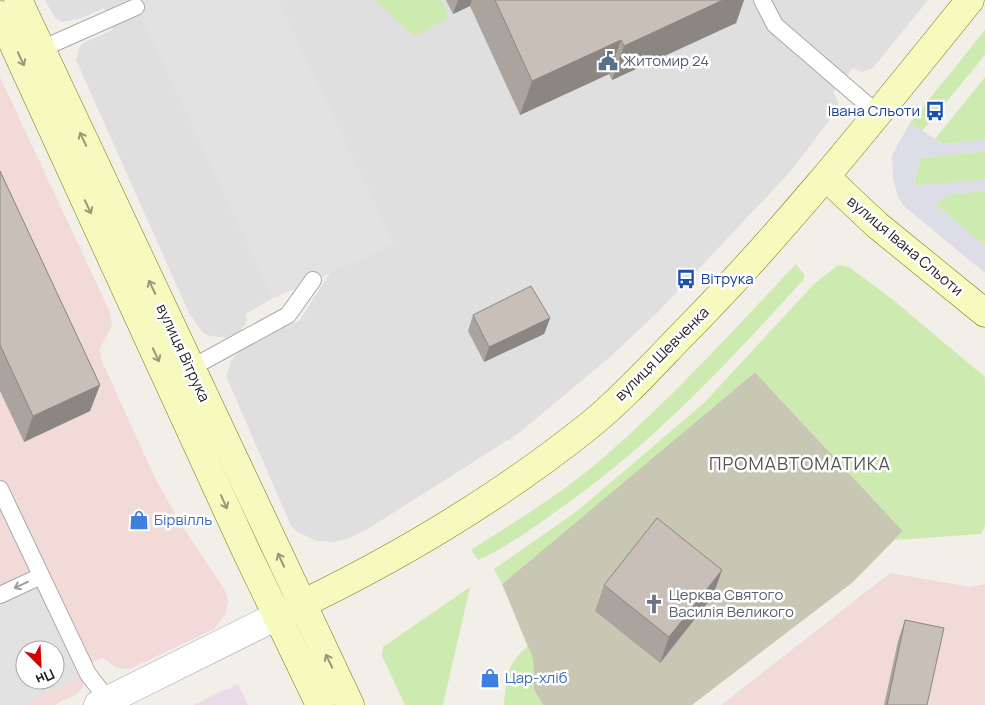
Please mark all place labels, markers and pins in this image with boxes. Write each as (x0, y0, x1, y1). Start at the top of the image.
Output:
public building icon: Житомир 24 (597, 50, 619, 72)
place label: Житомир 24 (623, 50, 709, 71)
place label: Івана Сльоти (828, 100, 920, 121)
bus stop icon: Івана Сльоти (924, 100, 946, 122)
bus stop icon: Вітрука (675, 268, 697, 290)
place label: Вітрука (701, 268, 754, 289)
shop icon: Бірвілль (128, 509, 150, 531)
place label: Бірвілль (154, 509, 212, 530)
place label: Церква Святого Василія Великого (669, 584, 794, 622)
church icon: Церква Святого Василія Великого (643, 593, 665, 615)
shop icon: Цар-хліб (479, 667, 501, 689)
place label: Цар-хліб (505, 667, 568, 688)

